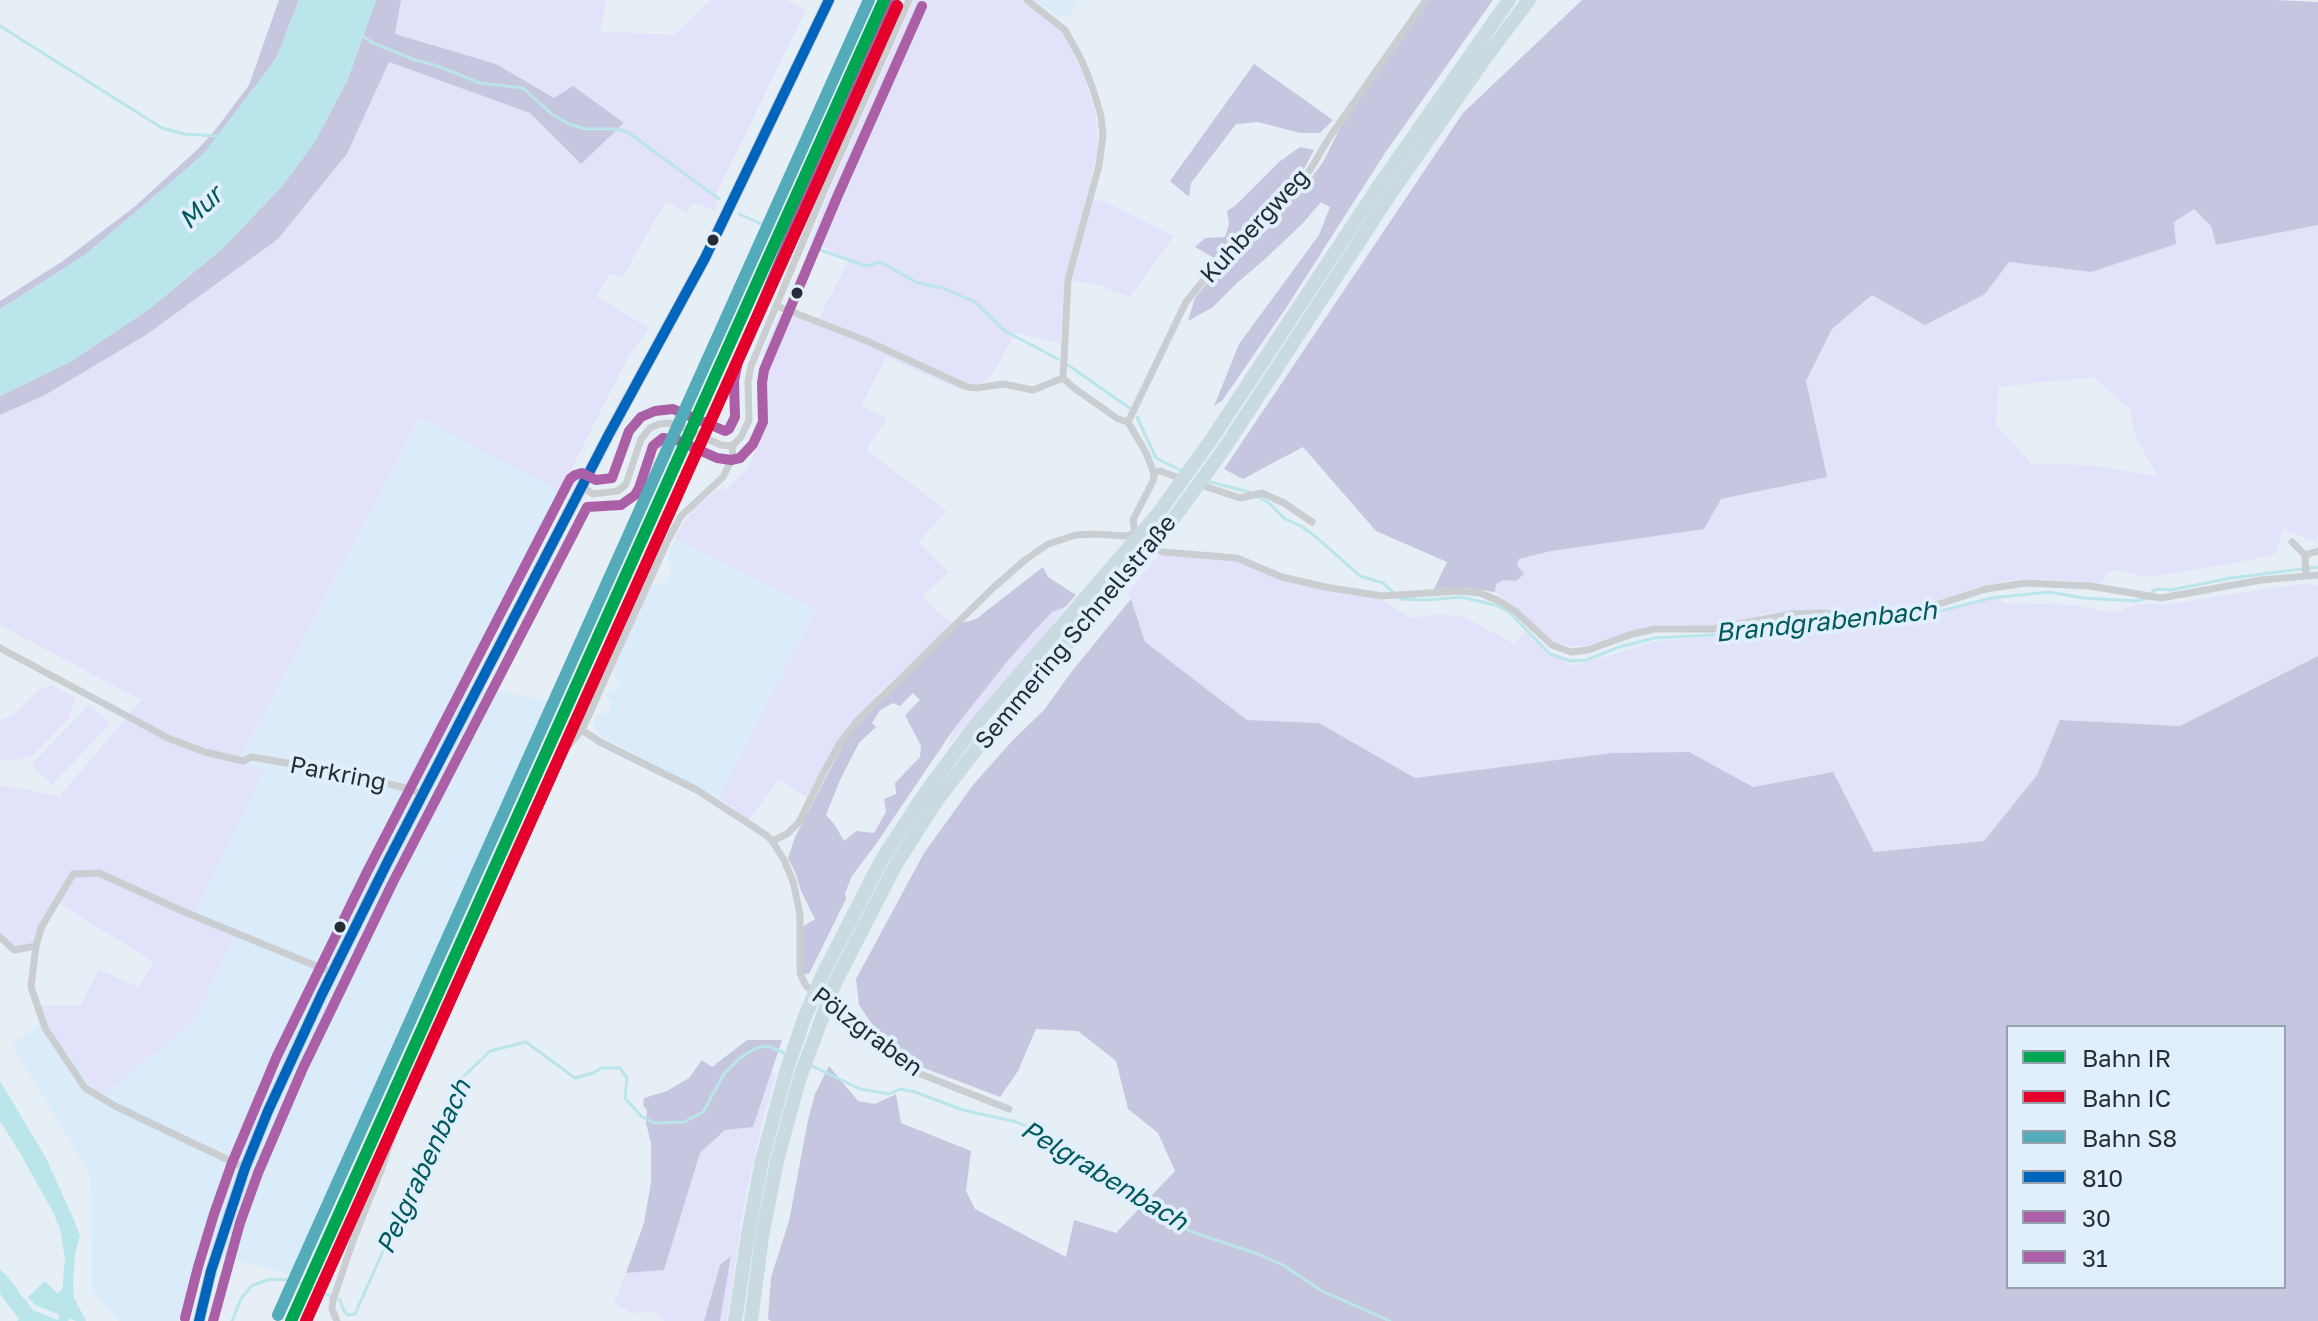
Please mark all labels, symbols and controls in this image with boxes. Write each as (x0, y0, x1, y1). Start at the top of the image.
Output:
street label: Kuhbergweg (1195, 163, 1315, 289)
water label: Mur (173, 180, 229, 236)
unlabelled marker (705, 232, 721, 248)
unlabelled marker (789, 285, 805, 301)
street label: Semmering Schnellstraße (969, 509, 1183, 755)
water label: Brandgrabenbach (1714, 595, 1938, 649)
street label: Parkring (288, 751, 388, 797)
unlabelled marker (332, 919, 348, 935)
street label: Pölzgraben (806, 981, 928, 1083)
legend (2006, 1025, 2286, 1289)
text: Bahn IR (2082, 1043, 2171, 1072)
water label: Pelgrabenbach (370, 1075, 478, 1259)
text: Bahn IC (2082, 1083, 2171, 1112)
water label: Pelgrabenbach (1015, 1114, 1193, 1238)
text: Bahn S8 (2082, 1123, 2177, 1152)
text: 810 (2082, 1163, 2123, 1192)
text: 30 (2082, 1203, 2111, 1232)
text: 31 (2082, 1243, 2108, 1272)

